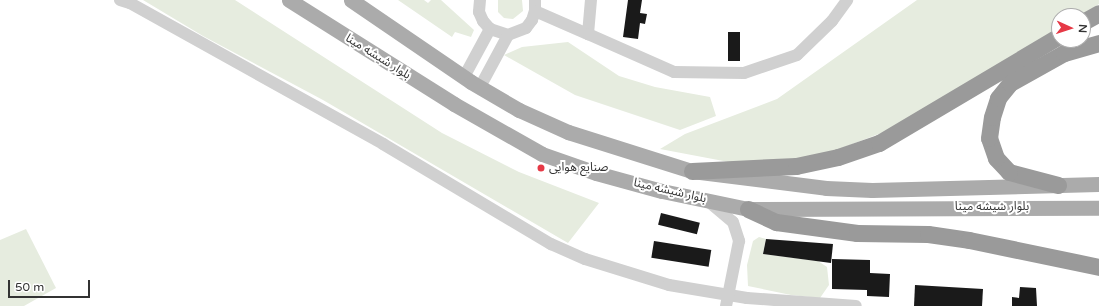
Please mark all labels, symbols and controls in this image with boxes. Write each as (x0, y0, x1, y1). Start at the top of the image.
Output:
north arrow (1051, 8, 1091, 48)
text: N (1076, 24, 1089, 33)
street label: بلوار شیشه مینا (343, 31, 413, 83)
place label: صنایع هوایی (549, 161, 608, 175)
marker: صنایع هوایی (536, 163, 546, 173)
street label: بلوار شیشه مینا (632, 176, 708, 206)
street label: بلوار شیشه مینا (955, 200, 1029, 214)
scale bar (10, 272, 92, 298)
text: 50 m (15, 280, 44, 294)

